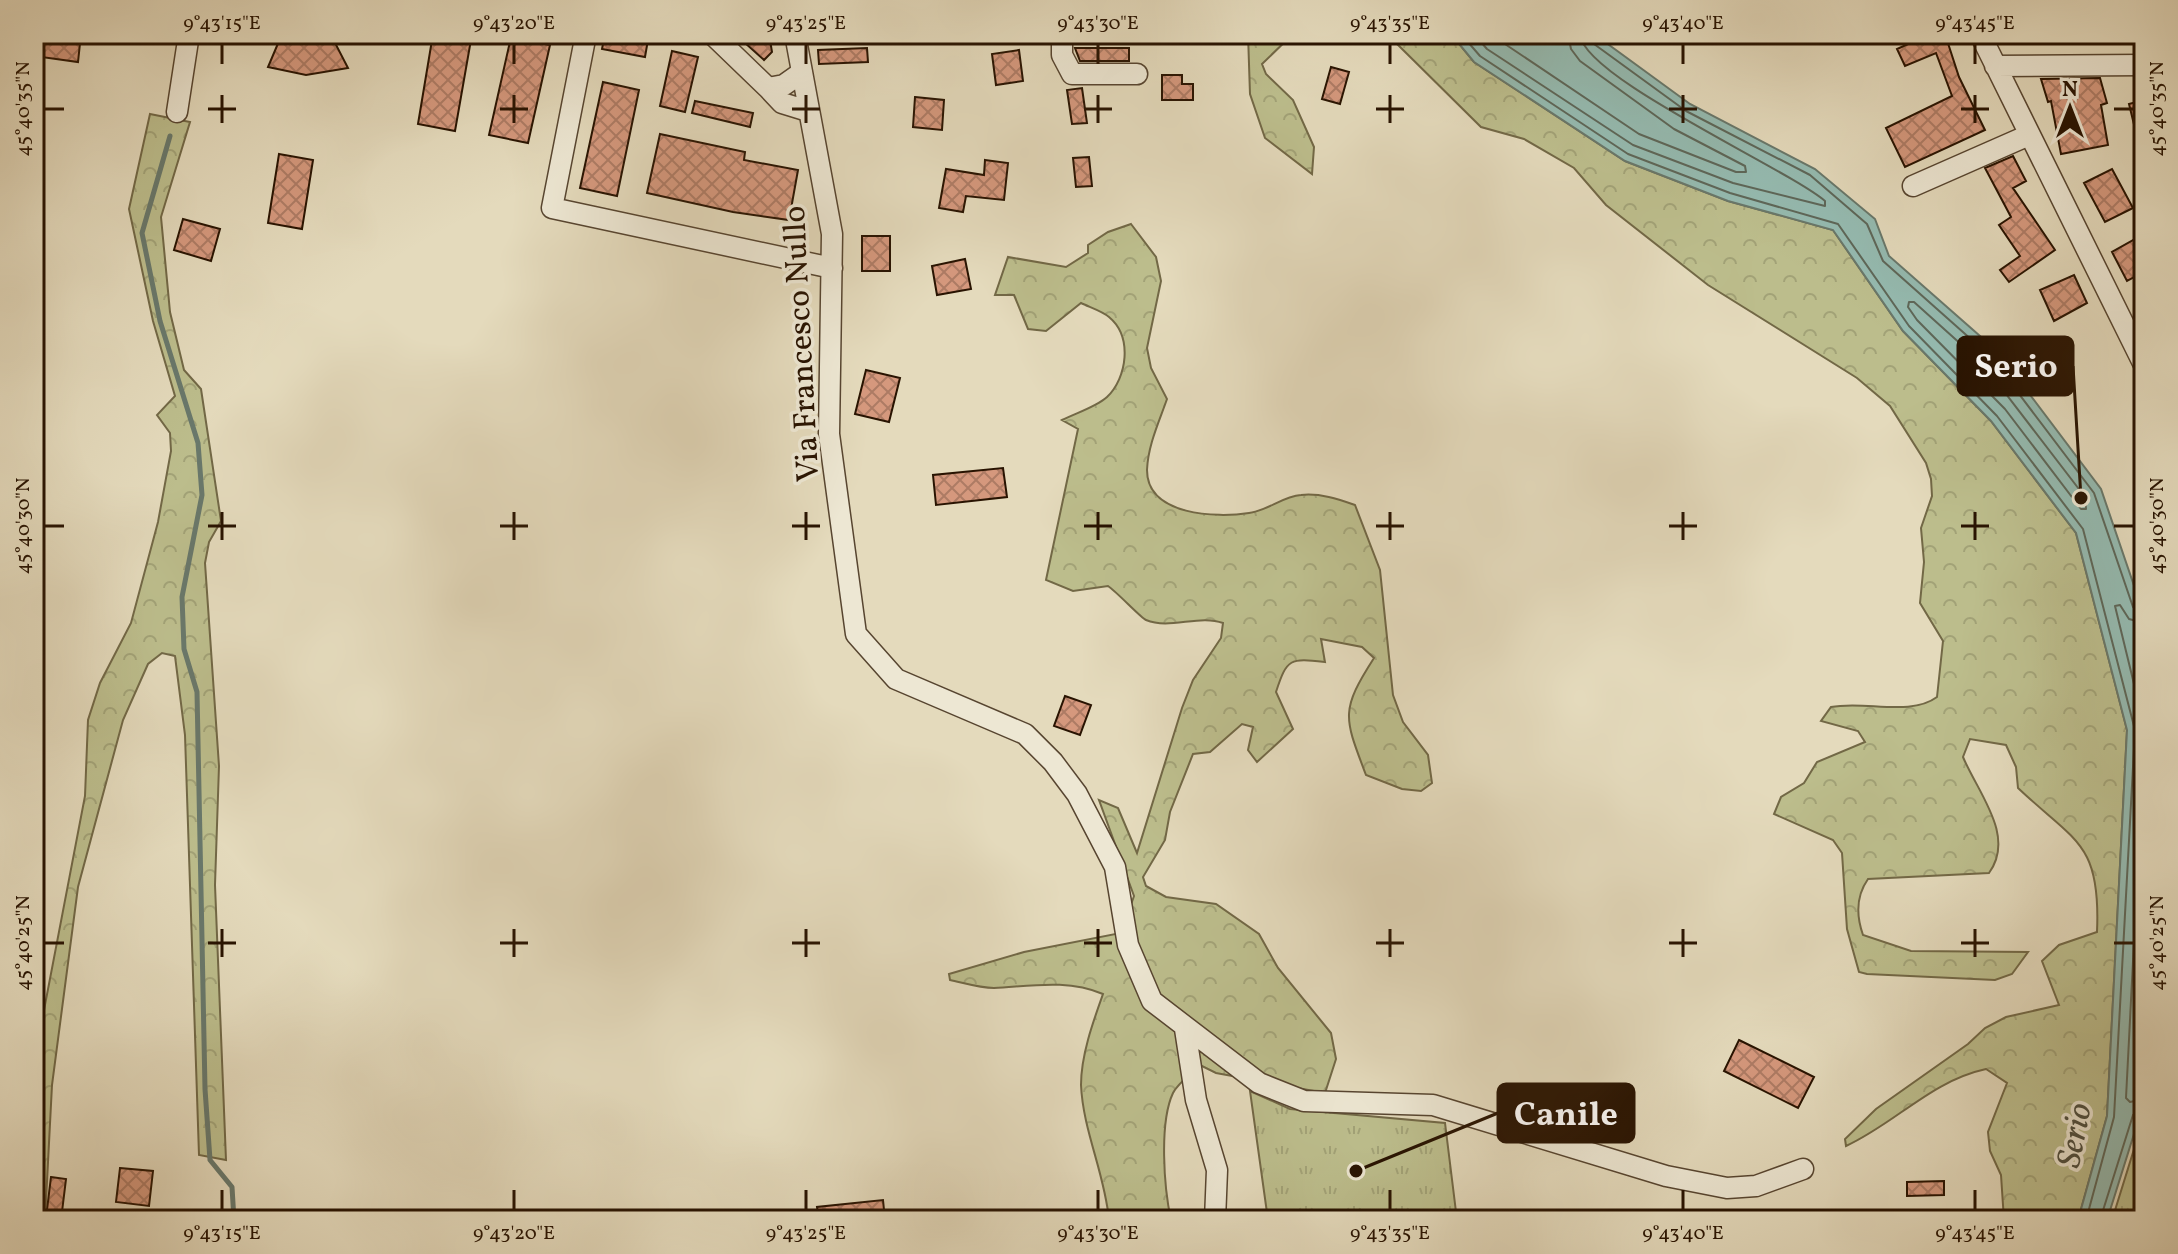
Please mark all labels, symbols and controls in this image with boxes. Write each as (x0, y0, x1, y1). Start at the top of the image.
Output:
text: 9°43'15"E (183, 10, 261, 38)
text: 9°43'20"E (473, 10, 555, 38)
text: 9°43'25"E (766, 10, 846, 38)
text: 9°43'30"E (1057, 10, 1139, 38)
text: 9°43'35"E (1350, 10, 1430, 38)
text: 9°43'40"E (1642, 10, 1724, 38)
text: 9°43'45"E (1935, 10, 2015, 38)
text: 45°40'35"N (10, 61, 38, 157)
text: 45°40'35"N (2144, 61, 2172, 157)
north arrow (2030, 68, 2110, 148)
text: N (2062, 75, 2078, 106)
street label: Via Francesco Nullo (774, 205, 832, 483)
callout: Serio (1958, 337, 2073, 395)
text: Serio (1974, 345, 2058, 392)
text: 45°40'30"N (10, 477, 38, 575)
text: 45°40'30"N (2144, 477, 2172, 575)
text: 45°40'25"N (10, 895, 38, 991)
text: 45°40'25"N (2144, 895, 2172, 991)
callout: Canile (1498, 1084, 1634, 1142)
text: Canile (1514, 1093, 1618, 1140)
water label: Serio (2047, 1099, 2106, 1172)
text: 9°43'15"E (183, 1220, 261, 1248)
text: 9°43'20"E (473, 1220, 555, 1248)
text: 9°43'25"E (766, 1220, 846, 1248)
text: 9°43'30"E (1057, 1220, 1139, 1248)
text: 9°43'35"E (1350, 1220, 1430, 1248)
text: 9°43'40"E (1642, 1220, 1724, 1248)
text: 9°43'45"E (1935, 1220, 2015, 1248)

